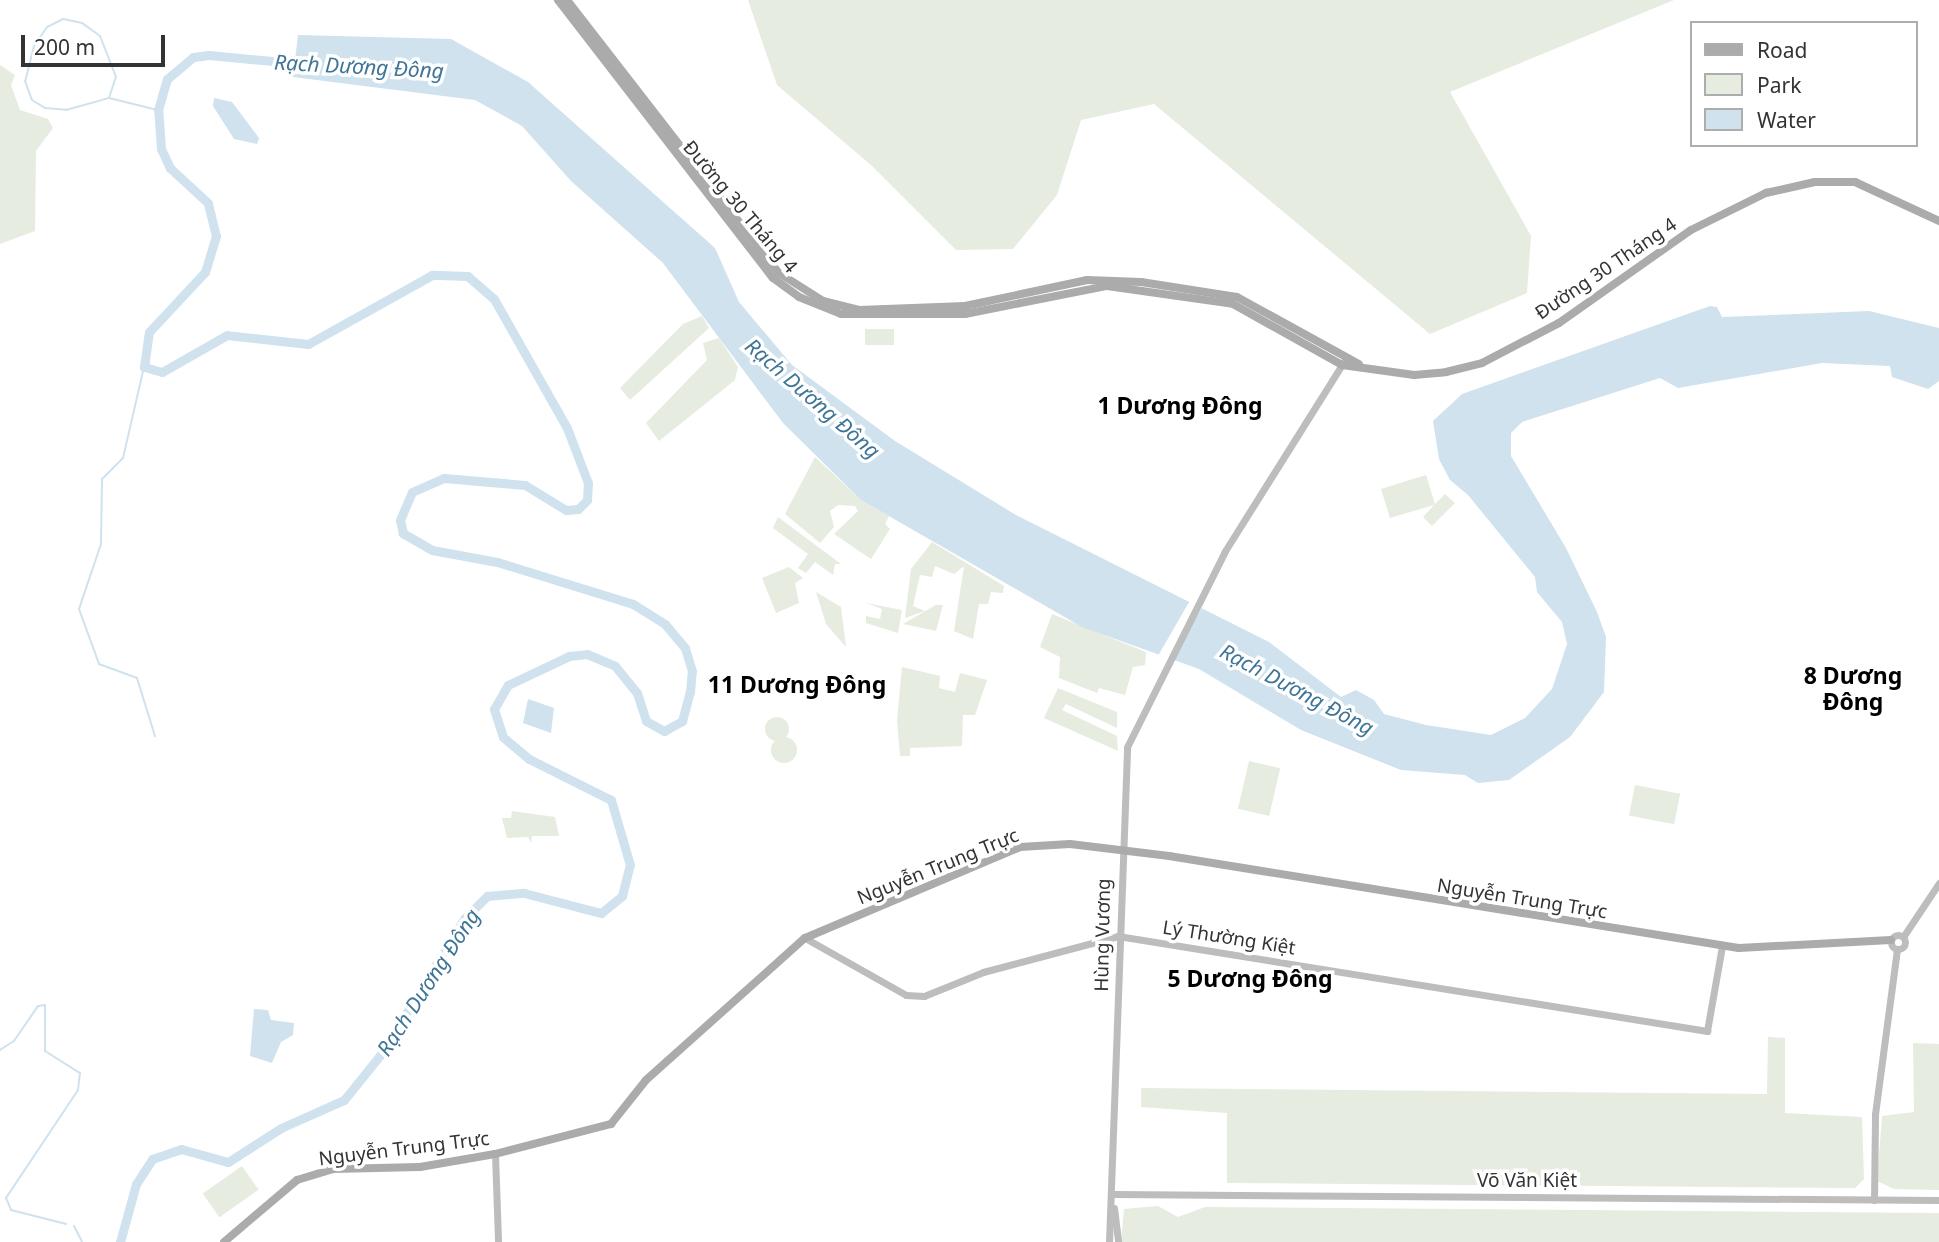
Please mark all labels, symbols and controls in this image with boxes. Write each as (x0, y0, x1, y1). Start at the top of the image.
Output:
scale bar (24, 21, 168, 65)
legend (1690, 21, 1918, 147)
text: 200 m (34, 33, 95, 61)
text: Road (1757, 36, 1807, 64)
water label: Rạch Dương Đông (273, 49, 445, 83)
text: Park (1757, 71, 1801, 99)
text: Water (1757, 106, 1816, 134)
street label: Đường 30 Tháng 4 (678, 136, 802, 278)
street label: Đường 30 Tháng 4 (1531, 213, 1681, 325)
water label: Rạch Dương Đông (741, 333, 885, 463)
district label: 1 Dương Đông (1097, 391, 1263, 419)
water label: Rạch Dương Đông (1216, 638, 1378, 740)
district label: 8 Dương Đông (1804, 661, 1902, 715)
district label: 11 Dương Đông (708, 670, 886, 698)
street label: Nguyễn Trung Trực (854, 824, 1022, 910)
street label: Nguyễn Trung Trực (1435, 874, 1609, 924)
street label: Hùng Vương (1091, 878, 1115, 992)
water label: Rạch Dương Đông (371, 904, 485, 1060)
street label: Lý Thường Kiệt (1161, 916, 1297, 960)
district label: 5 Dương Đông (1167, 964, 1333, 992)
street label: Nguyễn Trung Trực (317, 1127, 491, 1171)
street label: Võ Văn Kiệt (1477, 1170, 1577, 1192)

